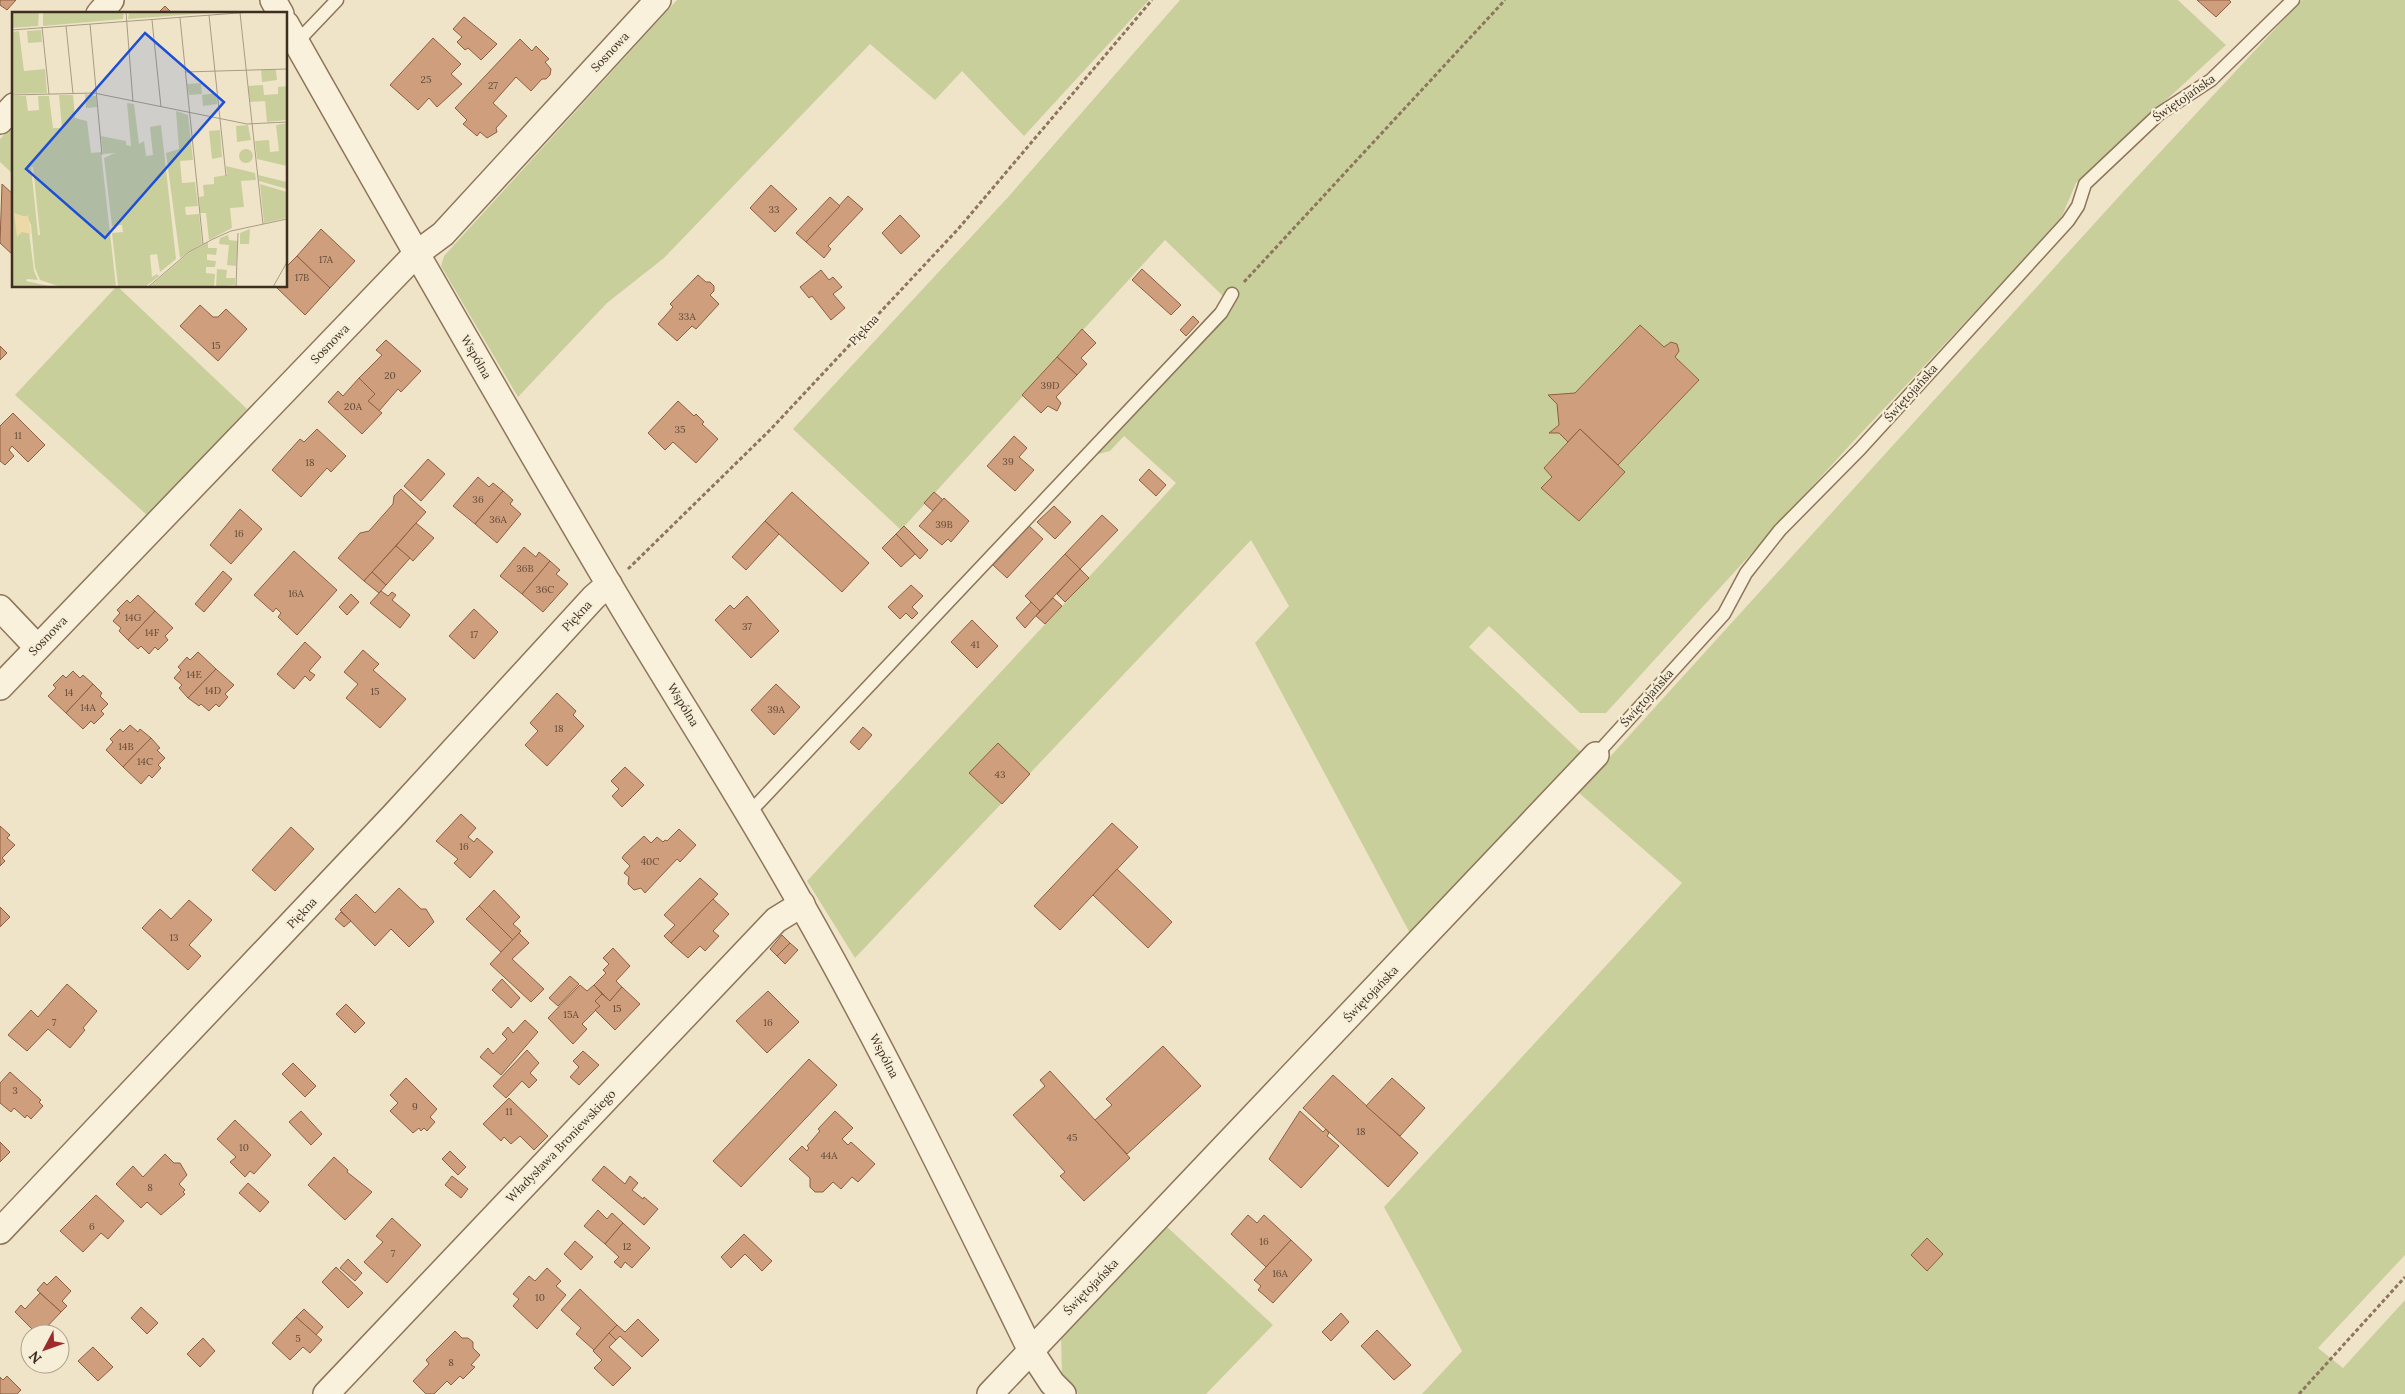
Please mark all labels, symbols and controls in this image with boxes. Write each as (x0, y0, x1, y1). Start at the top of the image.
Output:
inset map (12, 12, 288, 288)
street label: Sosnowa (587, 29, 632, 75)
street label: Świętojańska (2150, 71, 2218, 125)
house number: 25 (421, 73, 431, 86)
house number: 27 (488, 79, 498, 92)
house number: 33 (768, 203, 780, 216)
house number: 17A (319, 253, 334, 266)
house number: 17B (295, 271, 309, 284)
house number: 33A (678, 310, 696, 323)
street label: Piękna (846, 311, 882, 348)
street label: Sosnowa (307, 321, 352, 367)
street label: Wspólna (458, 332, 495, 381)
house number: 15 (211, 339, 221, 352)
street label: Świętojańska (1881, 361, 1940, 425)
house number: 20 (384, 369, 396, 382)
house number: 39D (1041, 379, 1059, 392)
house number: 20A (344, 400, 363, 413)
house number: 35 (674, 423, 686, 436)
house number: 11 (14, 429, 22, 442)
house number: 39 (1002, 455, 1014, 468)
house number: 18 (305, 456, 315, 469)
house number: 36 (472, 493, 484, 506)
house number: 36A (489, 513, 508, 526)
house number: 39B (935, 518, 953, 531)
house number: 16 (234, 527, 244, 540)
house number: 36B (516, 562, 534, 575)
house number: 36C (536, 583, 554, 596)
house number: 16A (288, 587, 305, 600)
street label: Piękna (559, 597, 595, 634)
house number: 14G (125, 611, 142, 624)
street label: Sosnowa (25, 613, 70, 659)
house number: 37 (742, 620, 752, 633)
house number: 14F (145, 626, 160, 639)
house number: 17 (470, 628, 479, 641)
house number: 41 (970, 638, 980, 651)
street label: Świętojańska (1617, 666, 1676, 730)
house number: 14E (186, 668, 202, 681)
street label: Wspólna (664, 680, 702, 729)
house number: 14D (205, 684, 221, 697)
house number: 15 (370, 685, 380, 698)
house number: 14 (64, 686, 74, 699)
house number: 14A (80, 701, 96, 714)
house number: 39A (767, 703, 786, 716)
house number: 18 (554, 722, 564, 735)
house number: 14B (118, 740, 134, 753)
house number: 14C (137, 755, 153, 768)
house number: 43 (995, 768, 1006, 781)
house number: 16 (459, 840, 469, 853)
house number: 40C (641, 855, 659, 868)
street label: Piękna (284, 894, 320, 931)
house number: 13 (169, 931, 179, 944)
street label: Świętojańska (1340, 962, 1401, 1025)
house number: 15 (612, 1002, 622, 1015)
house number: 15A (563, 1008, 579, 1021)
house number: 7 (52, 1016, 57, 1029)
house number: 16 (763, 1016, 773, 1029)
street label: Wspólna (867, 1031, 902, 1080)
house number: 3 (12, 1084, 18, 1097)
street label: Władysława Broniewskiego (503, 1086, 619, 1205)
house number: 9 (412, 1100, 418, 1113)
house number: 11 (505, 1105, 513, 1118)
house number: 18 (1356, 1125, 1366, 1138)
house number: 45 (1067, 1131, 1077, 1144)
house number: 10 (239, 1141, 249, 1154)
house number: 44A (820, 1149, 838, 1162)
house number: 8 (147, 1181, 153, 1194)
house number: 6 (89, 1220, 95, 1233)
house number: 16 (1259, 1235, 1269, 1248)
house number: 12 (622, 1240, 632, 1253)
house number: 7 (391, 1247, 396, 1260)
street label: Świętojańska (1060, 1255, 1121, 1318)
house number: 16A (1272, 1267, 1289, 1280)
house number: 10 (535, 1291, 545, 1304)
north arrow (20, 1324, 70, 1374)
house number: 5 (295, 1332, 301, 1345)
text: N (25, 1347, 46, 1368)
house number: 8 (448, 1356, 454, 1369)

